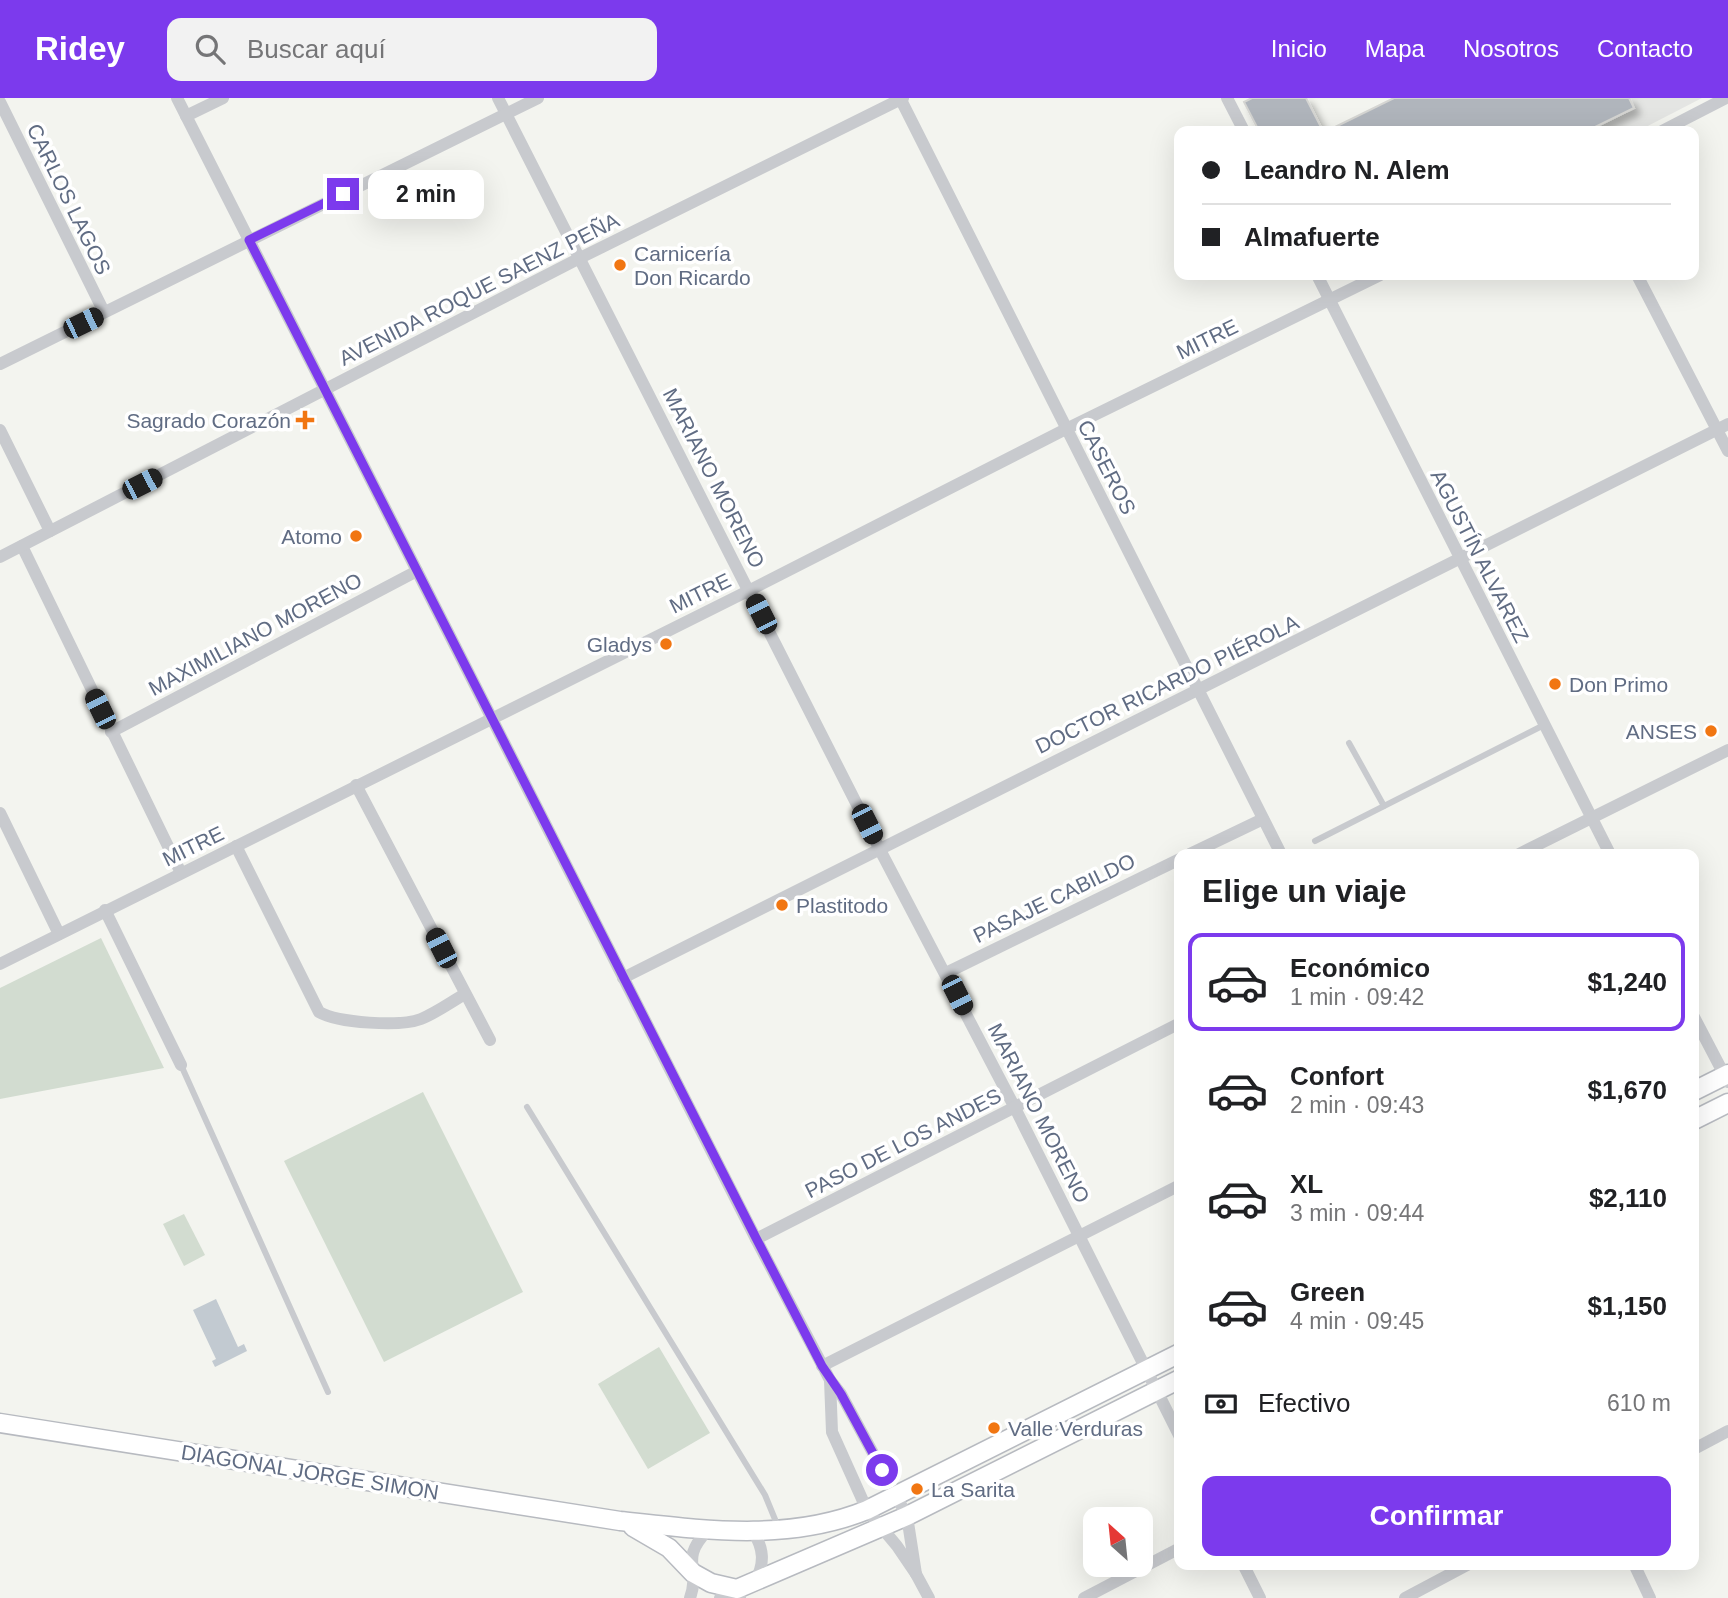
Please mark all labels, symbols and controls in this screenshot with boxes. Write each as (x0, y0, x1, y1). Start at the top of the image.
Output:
search box (167, 18, 657, 81)
text: Ridey (35, 30, 125, 67)
icon: search (191, 30, 229, 68)
text: Buscar aquí (247, 34, 386, 64)
text: Inicio (1271, 35, 1327, 62)
text: Mapa (1365, 35, 1425, 62)
text: Nosotros (1463, 35, 1559, 62)
text: Contacto (1597, 35, 1693, 62)
street label: CARLOS LAGOS (23, 120, 115, 278)
text: Leandro N. Alem (1244, 155, 1450, 185)
callout: 2 min (368, 170, 483, 218)
route end (327, 178, 359, 210)
text: 2 min (396, 181, 456, 207)
street label: AVENIDA ROQUE SAENZ PEÑA (335, 208, 623, 370)
text: Almafuerte (1244, 222, 1380, 252)
place label: Carnicería Don Ricardo (634, 242, 751, 289)
marker: Carnicería Don Ricardo (612, 257, 628, 273)
car (60, 304, 107, 342)
street label: MITRE (1173, 314, 1241, 364)
street label: MARIANO MORENO (659, 384, 769, 572)
place label: Sagrado Corazón (126, 409, 291, 432)
marker: Sagrado Corazón (297, 412, 313, 428)
street label: CASEROS (1073, 416, 1141, 518)
car (119, 465, 166, 503)
street label: AGUSTÍN ALVAREZ (1426, 466, 1534, 646)
place label: Atomo (281, 525, 342, 548)
marker: Atomo (348, 528, 364, 544)
street label: MAXIMILIANO MORENO (145, 568, 365, 700)
street label: MITRE (666, 568, 734, 618)
car (743, 591, 780, 637)
street label: DOCTOR RICARDO PIÉROLA (1032, 610, 1302, 758)
place label: Gladys (587, 633, 652, 656)
marker: Gladys (658, 636, 674, 652)
place label: Don Primo (1569, 673, 1668, 696)
marker: Don Primo (1547, 676, 1563, 692)
car (82, 686, 119, 732)
place label: ANSES (1626, 720, 1697, 743)
marker: ANSES (1703, 723, 1719, 739)
car (849, 801, 886, 847)
street label: MITRE (159, 821, 227, 871)
street label: PASAJE CABILDO (969, 849, 1139, 947)
text: Elige un viaje (1202, 873, 1407, 909)
place label: Plastitodo (796, 894, 888, 917)
marker: Plastitodo (774, 897, 790, 913)
car (423, 925, 460, 971)
icon: car (1206, 951, 1269, 1014)
text: Económico (1290, 953, 1430, 983)
text: $1,240 (1587, 967, 1667, 997)
car (939, 972, 976, 1018)
text: 1 min · 09:42 (1290, 984, 1424, 1010)
street label: MARIANO MORENO (984, 1019, 1094, 1207)
icon: car (1206, 1059, 1269, 1122)
text: Confort (1290, 1061, 1384, 1091)
text: $1,670 (1587, 1075, 1667, 1105)
street label: PASO DE LOS ANDES (801, 1084, 1005, 1202)
text: 2 min · 09:43 (1290, 1092, 1424, 1118)
icon: car (1206, 1167, 1269, 1230)
text: XL (1290, 1169, 1323, 1199)
text: $2,110 (1589, 1183, 1667, 1213)
text: 3 min · 09:44 (1290, 1200, 1424, 1226)
icon: car (1206, 1275, 1269, 1338)
text: Green (1290, 1277, 1365, 1307)
text: $1,150 (1587, 1291, 1667, 1321)
text: 4 min · 09:45 (1290, 1308, 1424, 1334)
icon: cash (1202, 1385, 1240, 1423)
text: Efectivo (1258, 1388, 1351, 1418)
text: 610 m (1607, 1390, 1671, 1416)
place label: Valle Verduras (1008, 1417, 1143, 1440)
marker: Valle Verduras (986, 1420, 1002, 1436)
street label: DIAGONAL JORGE SIMON (180, 1440, 440, 1504)
route start (866, 1454, 898, 1486)
button: Confirmar (1202, 1476, 1671, 1556)
place label: La Sarita (931, 1478, 1015, 1501)
marker: La Sarita (909, 1481, 925, 1497)
north arrow (1083, 1507, 1153, 1577)
map controls (1083, 1507, 1153, 1577)

